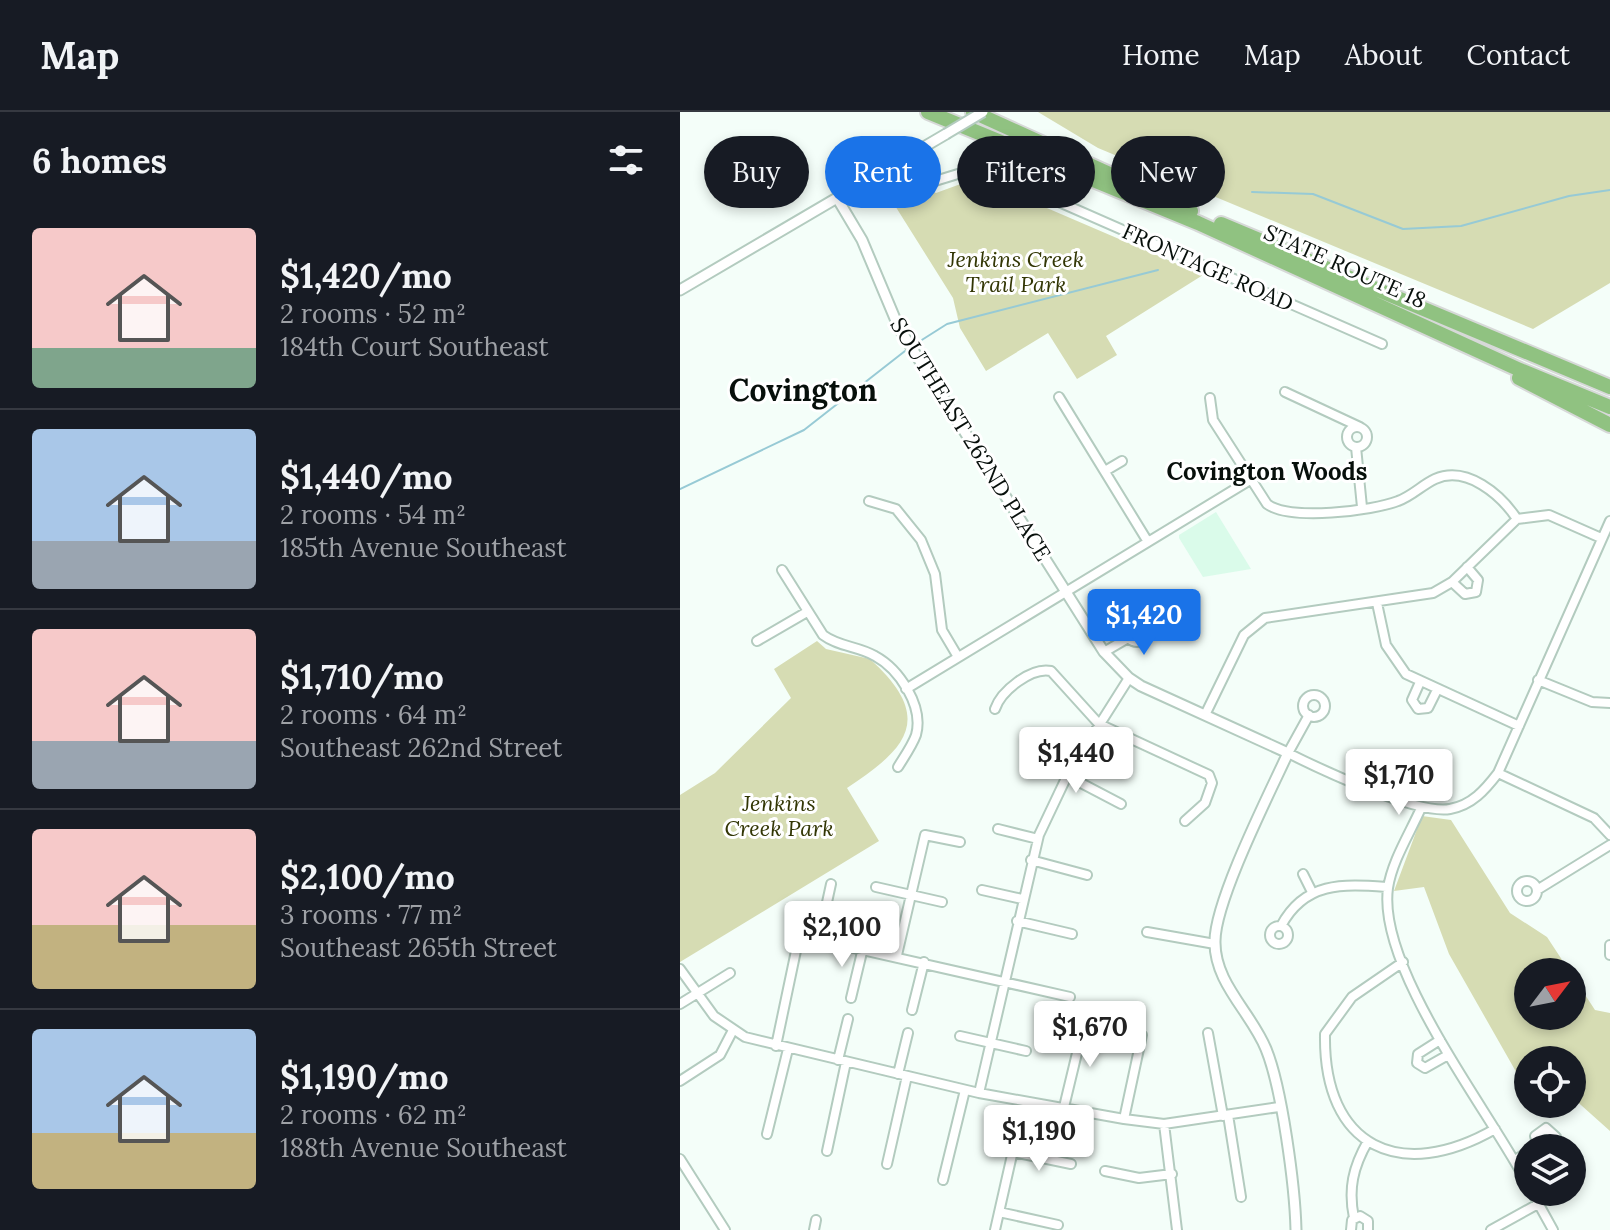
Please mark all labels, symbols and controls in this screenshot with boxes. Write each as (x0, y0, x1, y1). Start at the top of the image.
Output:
text: Map (40, 31, 119, 79)
text: Home (1122, 37, 1200, 73)
text: Map (1244, 37, 1301, 73)
text: About (1345, 37, 1422, 73)
text: Contact (1466, 37, 1570, 73)
chip: Buy (704, 136, 809, 208)
chip: Rent (825, 136, 941, 208)
chip: Filters (957, 136, 1095, 208)
chip: New (1111, 136, 1225, 208)
icon: filters (604, 138, 648, 182)
text: 6 homes (32, 139, 167, 182)
street label: FRONTAGE ROAD (1118, 217, 1298, 317)
street label: STATE ROUTE 18 (1260, 218, 1430, 314)
park label: Jenkins Creek Trail Park (947, 245, 1084, 298)
text: $1,420/mo (280, 254, 452, 297)
icon: home (96, 260, 192, 356)
text: 2 rooms · 52 m² (280, 297, 466, 330)
street label: SOUTHEAST 262ND PLACE (884, 312, 1058, 566)
text: 184th Court Southeast (280, 330, 549, 363)
district label: Covington (729, 371, 877, 410)
text: $1,440/mo (280, 455, 453, 498)
district label: Covington Woods (1167, 456, 1367, 487)
icon: home (96, 461, 192, 557)
text: 2 rooms · 54 m² (280, 498, 466, 531)
text: 185th Avenue Southeast (280, 531, 566, 564)
pin: $1,420 (1079, 589, 1209, 657)
text: $1,420 (1106, 598, 1182, 631)
text: $1,710/mo (280, 655, 444, 698)
icon: home (96, 661, 192, 757)
text: 2 rooms · 64 m² (280, 698, 467, 731)
pin: $1,440 (1011, 727, 1141, 795)
text: Southeast 262nd Street (280, 731, 562, 764)
text: $1,440 (1037, 736, 1115, 769)
pin: $1,710 (1334, 749, 1464, 817)
text: $1,710 (1364, 758, 1434, 791)
park label: Jenkins Creek Park (724, 789, 834, 842)
text: $2,100/mo (280, 855, 455, 898)
icon: home (96, 861, 192, 957)
text: 3 rooms · 77 m² (280, 898, 462, 931)
pin: $2,100 (777, 901, 907, 969)
text: $2,100 (802, 910, 882, 943)
text: Southeast 265th Street (280, 931, 557, 964)
north arrow (1514, 958, 1586, 1030)
map controls (1514, 958, 1586, 1206)
pin: $1,670 (1025, 1001, 1155, 1069)
text: $1,670 (1052, 1010, 1128, 1043)
button: locate (1514, 1046, 1586, 1118)
text: $1,190/mo (280, 1055, 448, 1098)
icon: home (96, 1061, 192, 1157)
text: 2 rooms · 62 m² (280, 1098, 467, 1131)
pin: $1,190 (974, 1105, 1104, 1173)
text: $1,190 (1002, 1114, 1076, 1147)
text: 188th Avenue Southeast (280, 1131, 567, 1164)
button: layers (1514, 1134, 1586, 1206)

